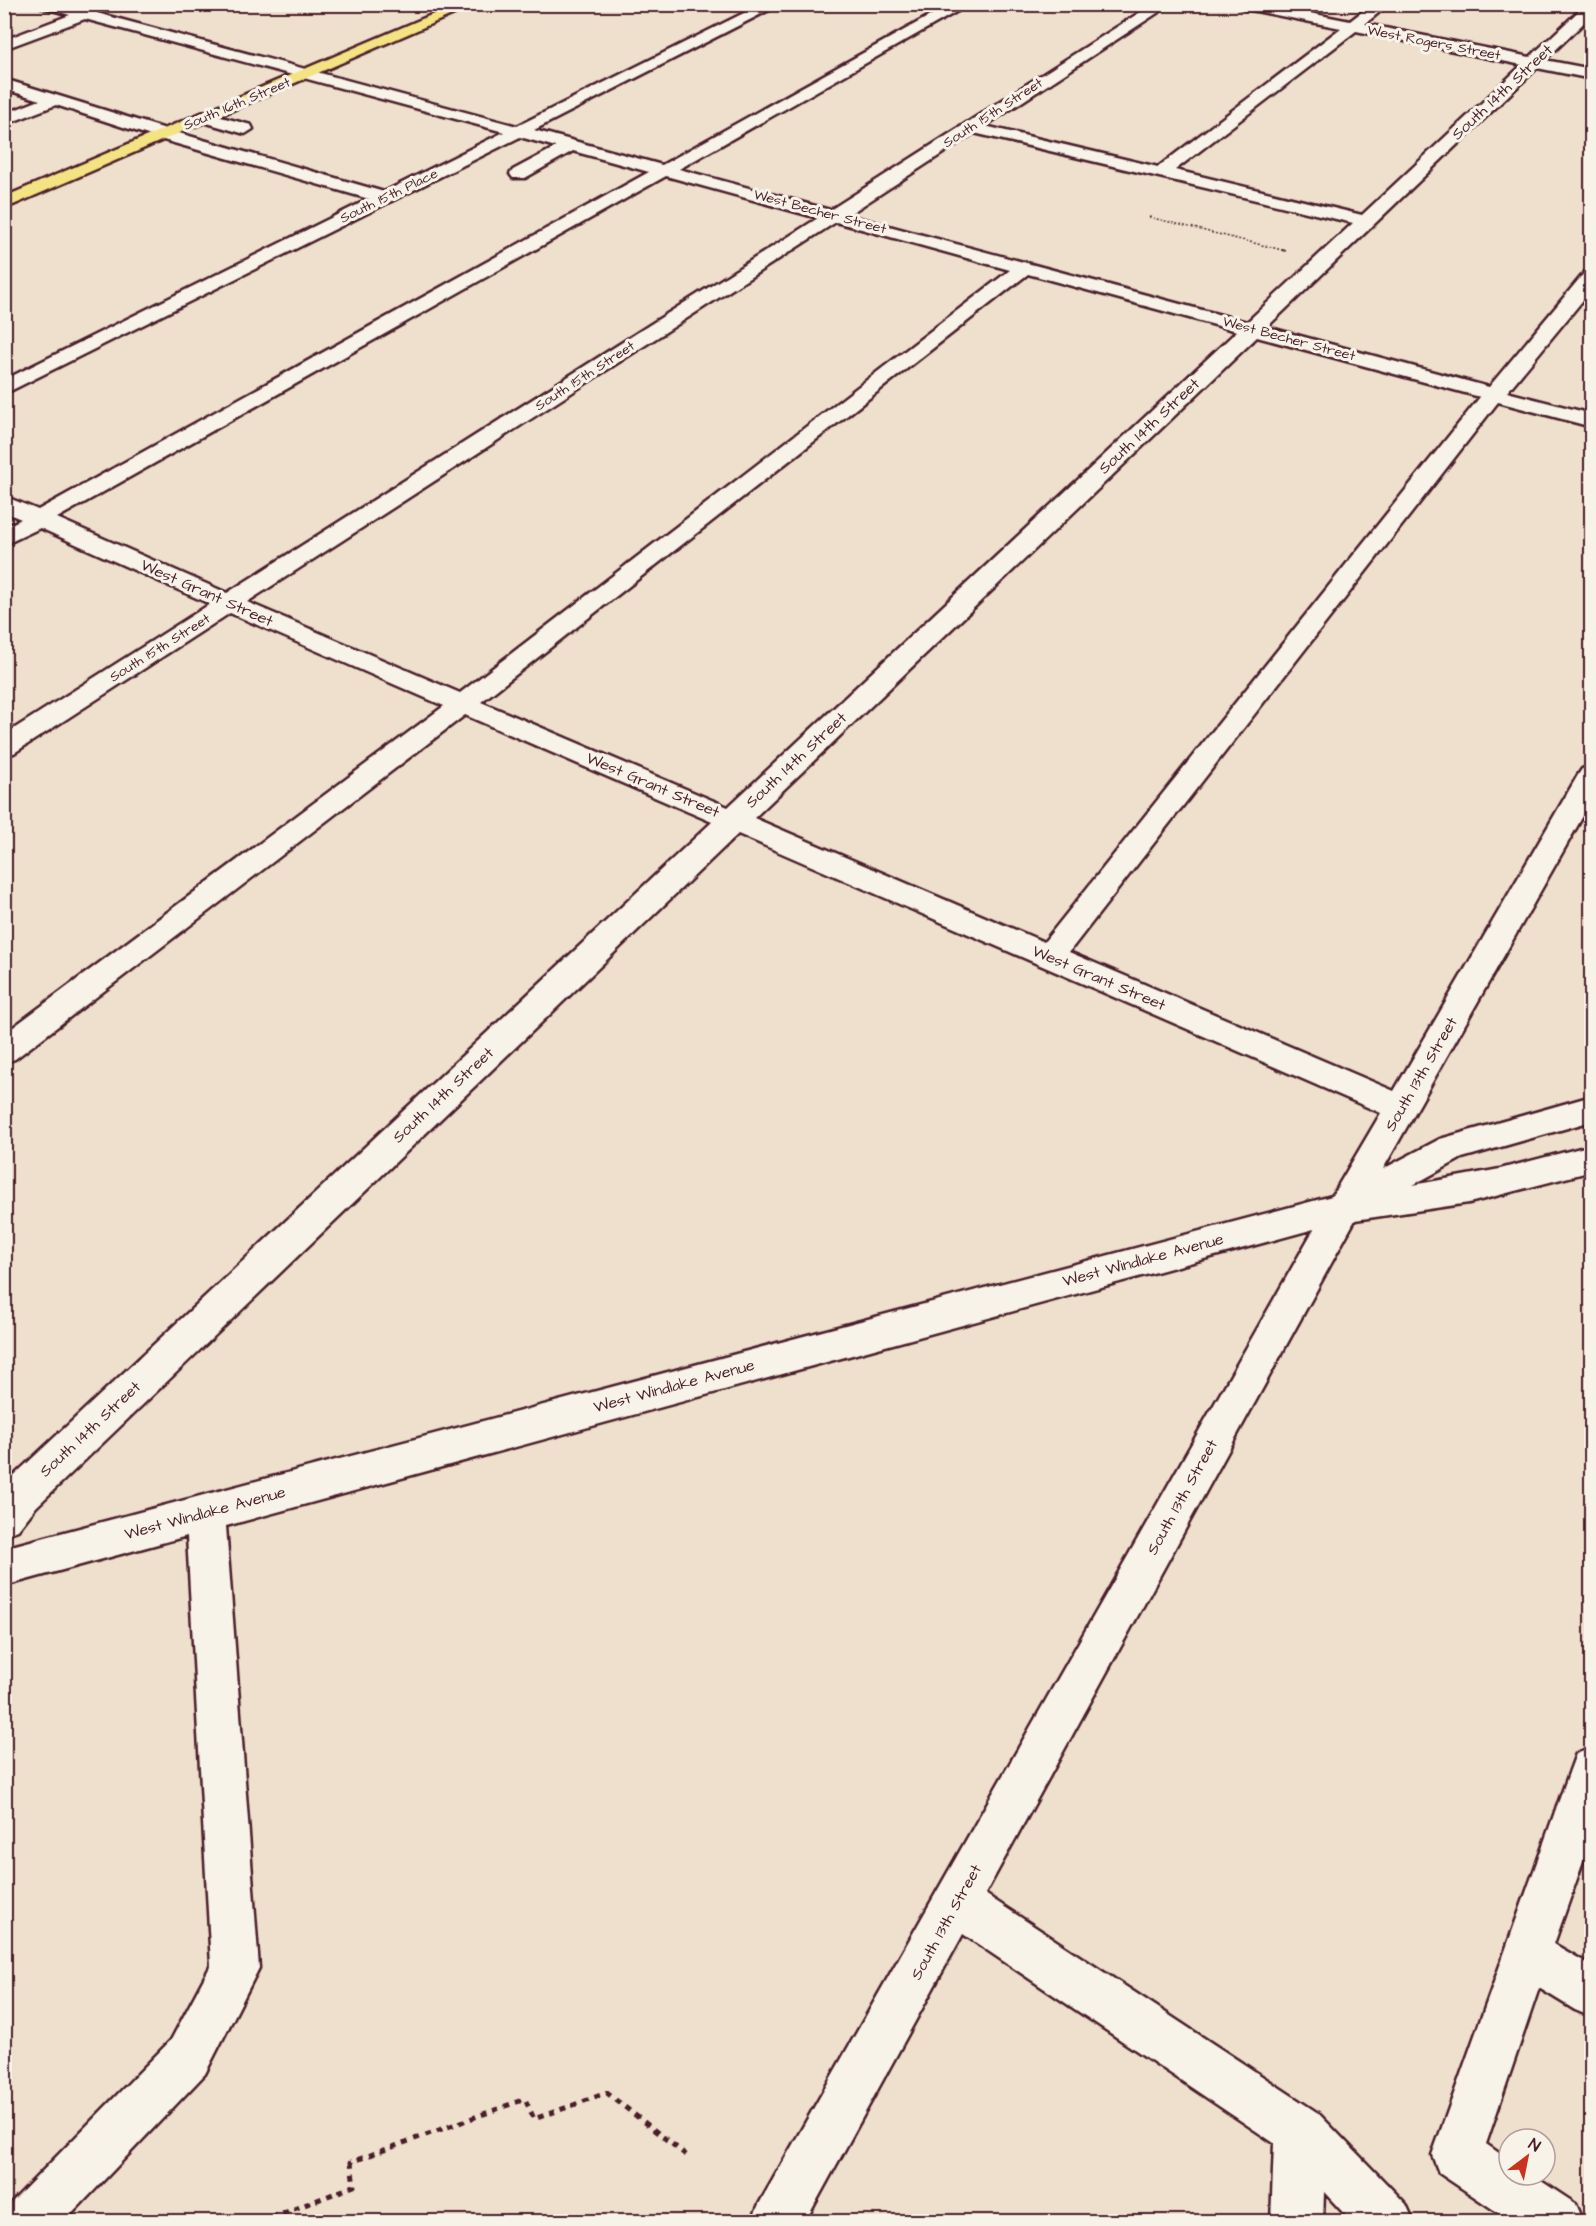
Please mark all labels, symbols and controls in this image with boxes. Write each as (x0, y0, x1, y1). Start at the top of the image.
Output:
street label: West Rogers Street (1366, 20, 1503, 66)
street label: South 14th Street (1446, 39, 1558, 145)
street label: South 16th Street (181, 72, 294, 136)
street label: South 15th Street (939, 73, 1047, 153)
street label: South 15th Place (337, 163, 442, 228)
street label: West Becher Street (752, 185, 889, 239)
street label: West Becher Street (1221, 312, 1358, 366)
street label: South 15th Street (531, 336, 639, 416)
street label: South 14th Street (1093, 373, 1205, 479)
street label: West Grant Street (137, 554, 277, 632)
street label: South 15th Street (106, 609, 214, 687)
street label: South 14th Street (740, 707, 852, 813)
street label: West Grant Street (583, 747, 724, 823)
street label: West Grant Street (1029, 940, 1170, 1016)
street label: South 13th Street (1379, 1012, 1463, 1135)
street label: South 14th Street (387, 1042, 499, 1148)
street label: West Windlake Avenue (1060, 1228, 1226, 1292)
street label: West Windlake Avenue (591, 1354, 757, 1418)
street label: South 14th Street (34, 1376, 146, 1482)
street label: South 13th Street (1141, 1435, 1223, 1559)
street label: West Windlake Avenue (122, 1481, 288, 1545)
street label: South 13th Street (905, 1860, 987, 1984)
north arrow (1497, 2127, 1557, 2187)
text: N (1524, 2133, 1545, 2157)

